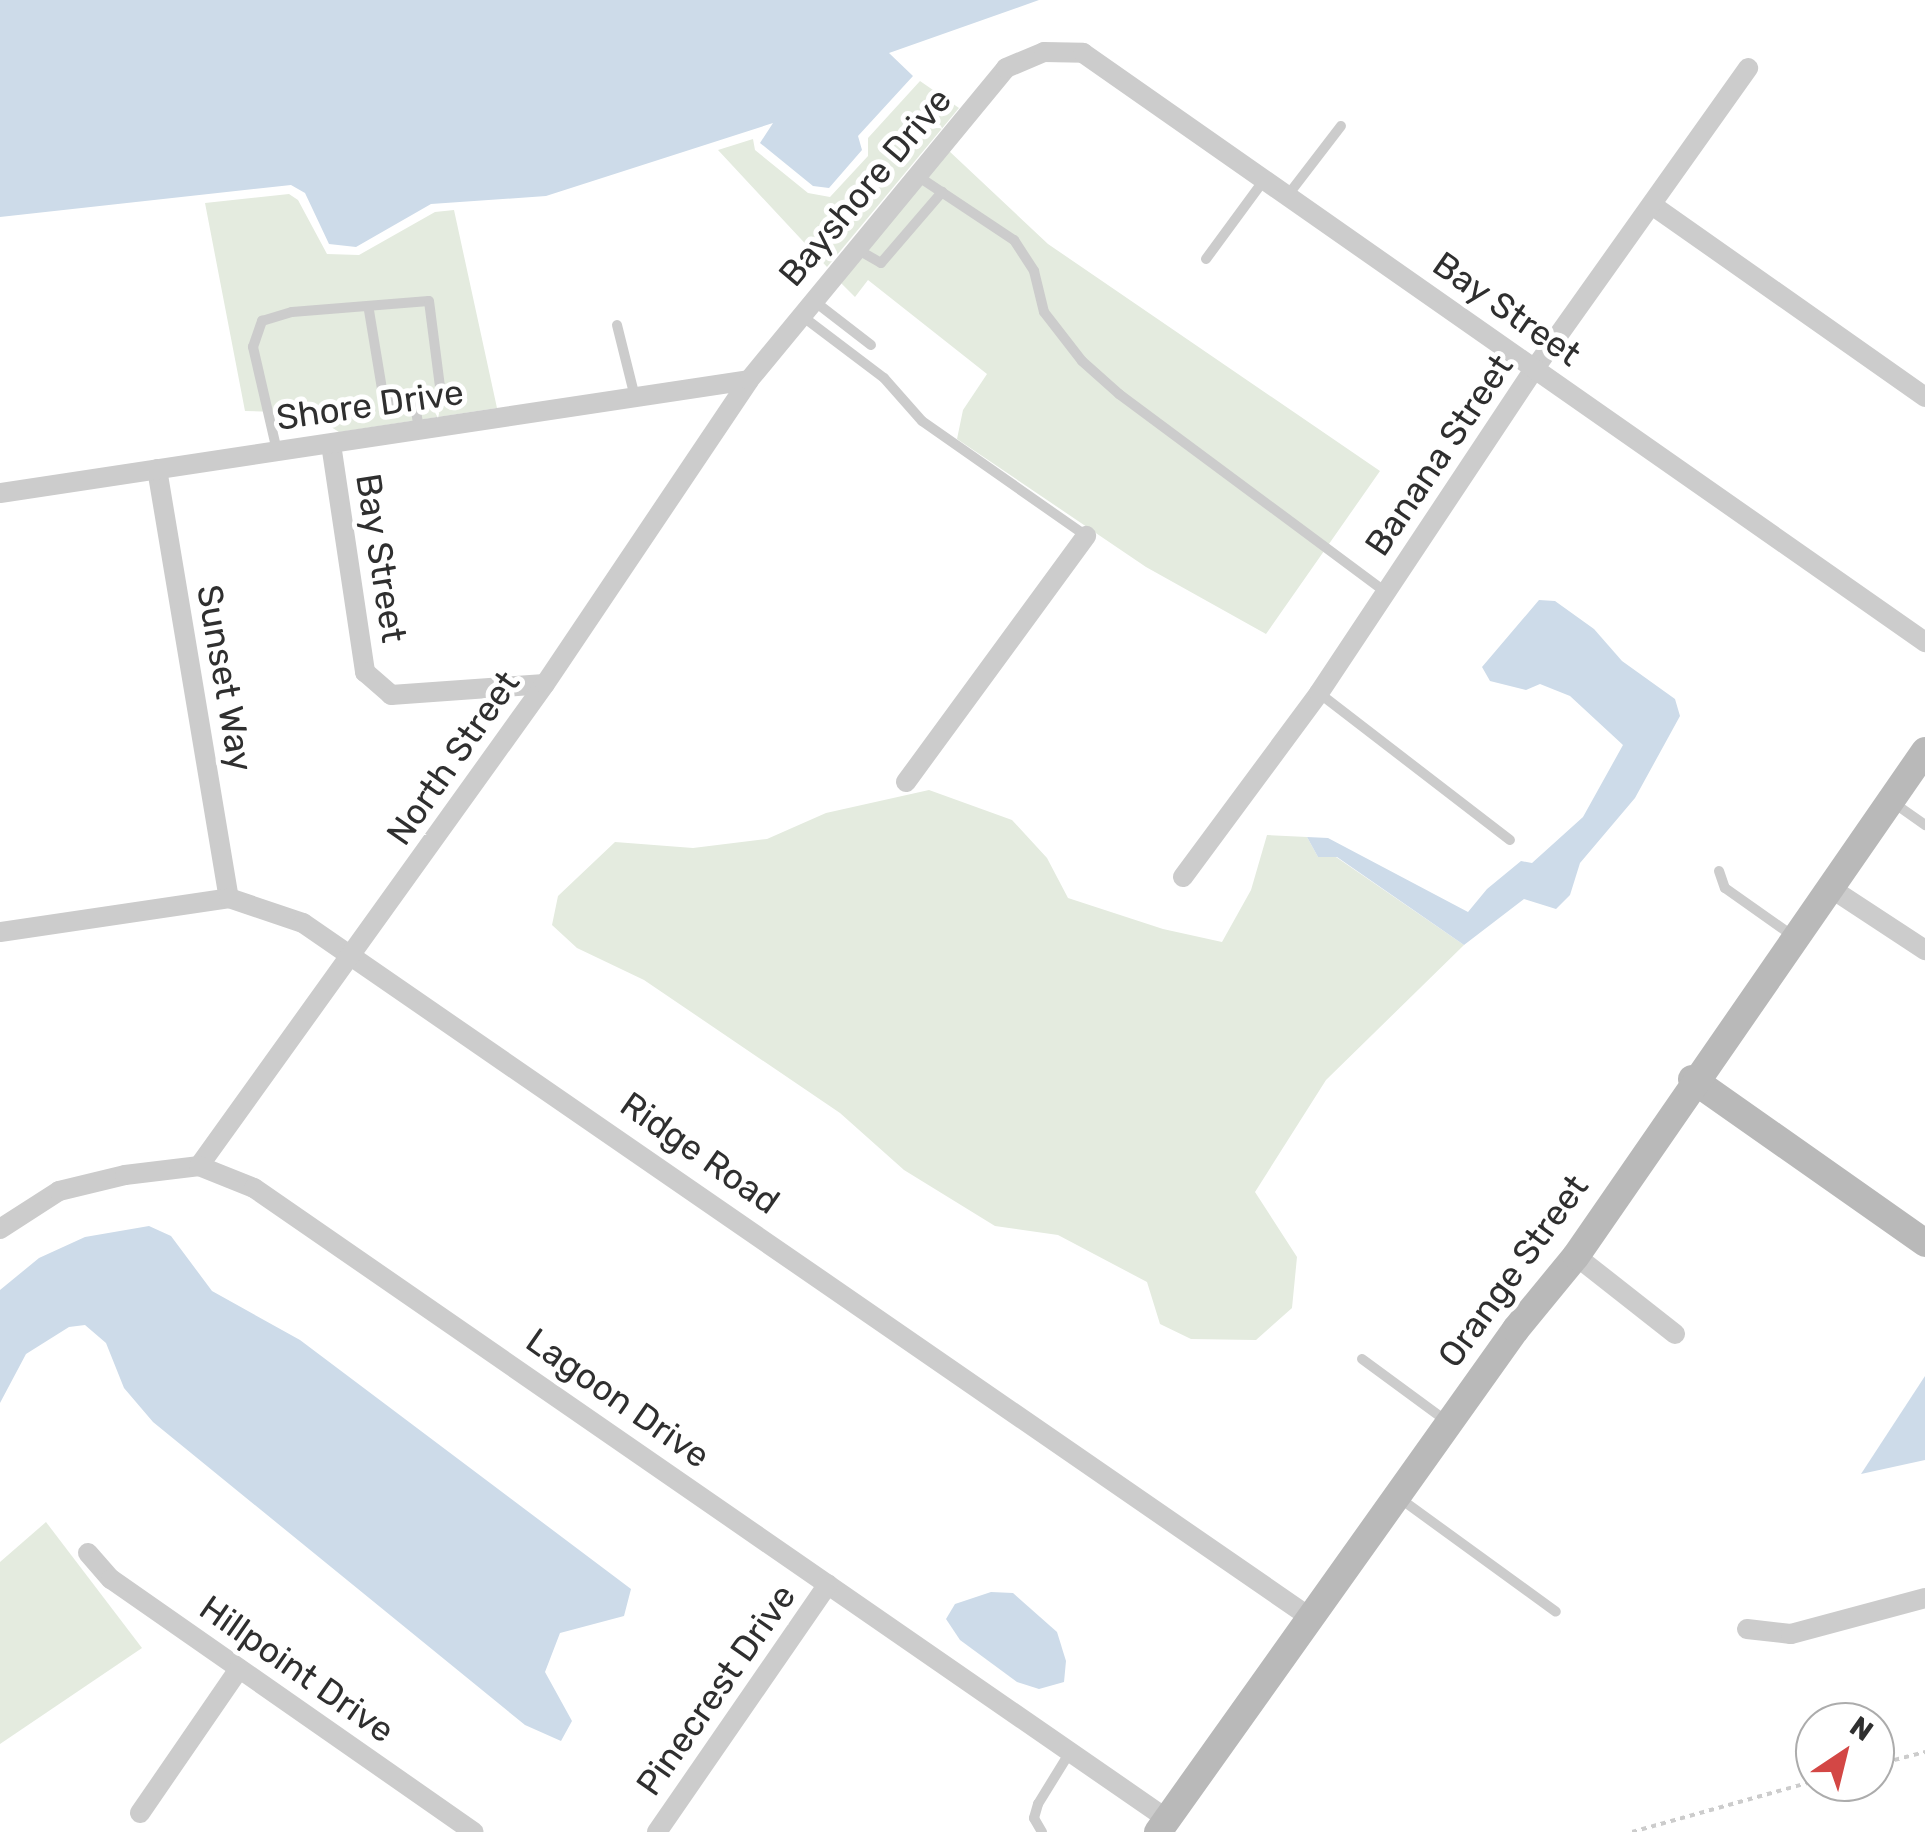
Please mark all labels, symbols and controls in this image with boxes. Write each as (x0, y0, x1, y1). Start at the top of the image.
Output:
street label: Bayshore Drive (770, 79, 960, 295)
street label: Bay Street (1425, 243, 1589, 375)
street label: Banana Street (1356, 346, 1522, 564)
street label: Shore Drive (274, 371, 466, 439)
street label: Bay Street (347, 470, 415, 646)
street label: Sunset Way (188, 581, 262, 775)
street label: North Street (378, 663, 528, 853)
street label: Ridge Road (612, 1083, 788, 1223)
street label: Orange Street (1429, 1167, 1597, 1375)
street label: Lagoon Drive (518, 1319, 718, 1477)
street label: Pinecrest Drive (628, 1576, 804, 1804)
street label: Hillpoint Drive (192, 1587, 402, 1751)
north arrow (1795, 1702, 1895, 1802)
text: N (1844, 1709, 1879, 1748)

